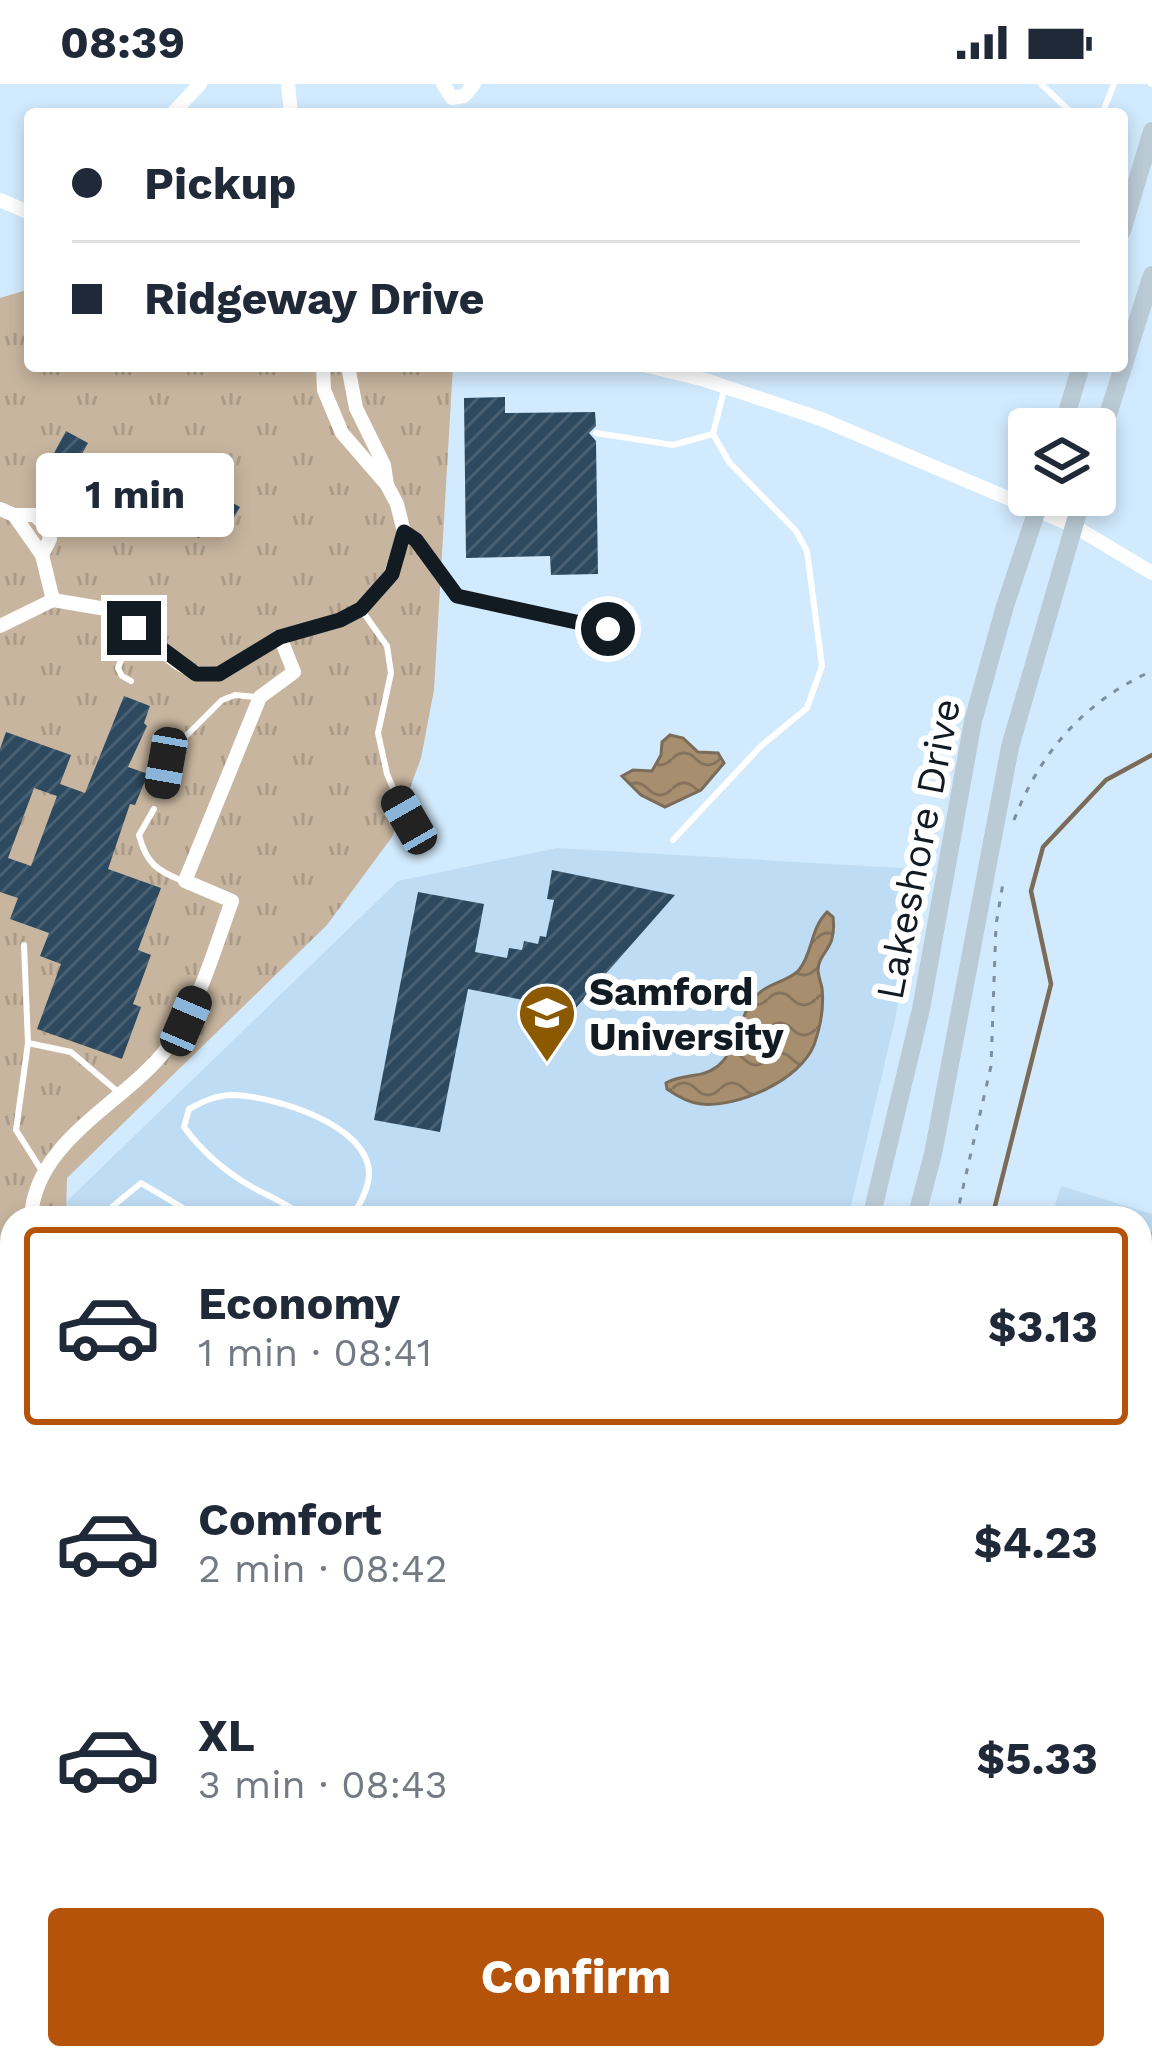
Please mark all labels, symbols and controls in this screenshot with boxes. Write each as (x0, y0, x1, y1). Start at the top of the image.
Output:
text: 08:39 (60, 16, 185, 69)
text: Pickup (144, 157, 296, 210)
text: Ridgeway Drive (144, 272, 484, 325)
map controls (1008, 408, 1116, 516)
button: layers (1008, 408, 1116, 516)
callout: 1 min (35, 454, 233, 538)
text: 1 min (85, 472, 185, 517)
route end (107, 601, 161, 655)
route start (581, 602, 635, 656)
street label: Lakeshore Drive (867, 695, 969, 1003)
car (142, 724, 190, 802)
car (375, 780, 443, 860)
place label: Samford University (589, 969, 784, 1059)
car (155, 981, 217, 1061)
school or university icon: Samford University (516, 982, 578, 1064)
icon: car (54, 1272, 162, 1380)
text: Economy (198, 1277, 400, 1330)
text: $3.13 (988, 1300, 1098, 1353)
text: 1 min · 08:41 (198, 1330, 432, 1375)
icon: car (54, 1488, 162, 1596)
text: Comfort (198, 1493, 382, 1546)
text: $4.23 (974, 1516, 1098, 1569)
text: 2 min · 08:42 (198, 1546, 448, 1591)
icon: car (54, 1704, 162, 1812)
text: XL (198, 1709, 255, 1762)
text: $5.33 (976, 1732, 1098, 1785)
text: 3 min · 08:43 (198, 1762, 448, 1807)
button: Confirm (48, 1908, 1104, 2046)

